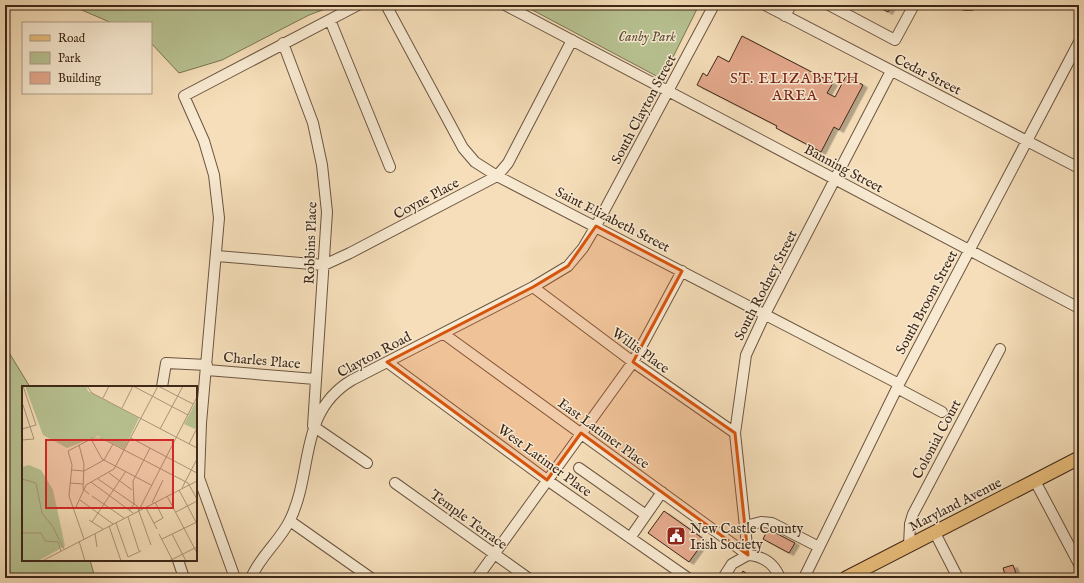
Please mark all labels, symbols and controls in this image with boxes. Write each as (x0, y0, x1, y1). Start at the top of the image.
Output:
legend (22, 22, 152, 94)
park label: Canby Park (618, 28, 676, 46)
text: Road (58, 31, 86, 46)
street label: Cedar Street (891, 50, 964, 100)
text: Park (58, 51, 81, 66)
street label: South Clayton Street (607, 51, 680, 167)
district label: ST. ELIZABETH AREA (730, 69, 860, 105)
text: Building (58, 71, 102, 86)
street label: Banning Street (801, 141, 886, 197)
street label: Coyne Place (391, 174, 463, 224)
street label: Saint Elizabeth Street (552, 183, 673, 257)
street label: Robbins Place (301, 201, 321, 285)
street label: South Rodney Street (730, 227, 802, 344)
street label: South Broom Street (892, 247, 962, 358)
street label: Willis Place (608, 324, 673, 378)
street label: Clayton Road (334, 328, 415, 382)
street label: Charles Place (223, 349, 302, 373)
inset map (22, 386, 197, 561)
street label: East Latimer Place (554, 395, 653, 473)
street label: Colonial Court (908, 396, 965, 482)
street label: West Latimer Place (494, 421, 596, 501)
street label: Maryland Avenue (906, 474, 1005, 536)
street label: Temple Terrace (426, 486, 511, 554)
place label: New Castle County Irish Society (690, 520, 803, 554)
public building icon: New Castle County Irish Society (665, 525, 687, 547)

